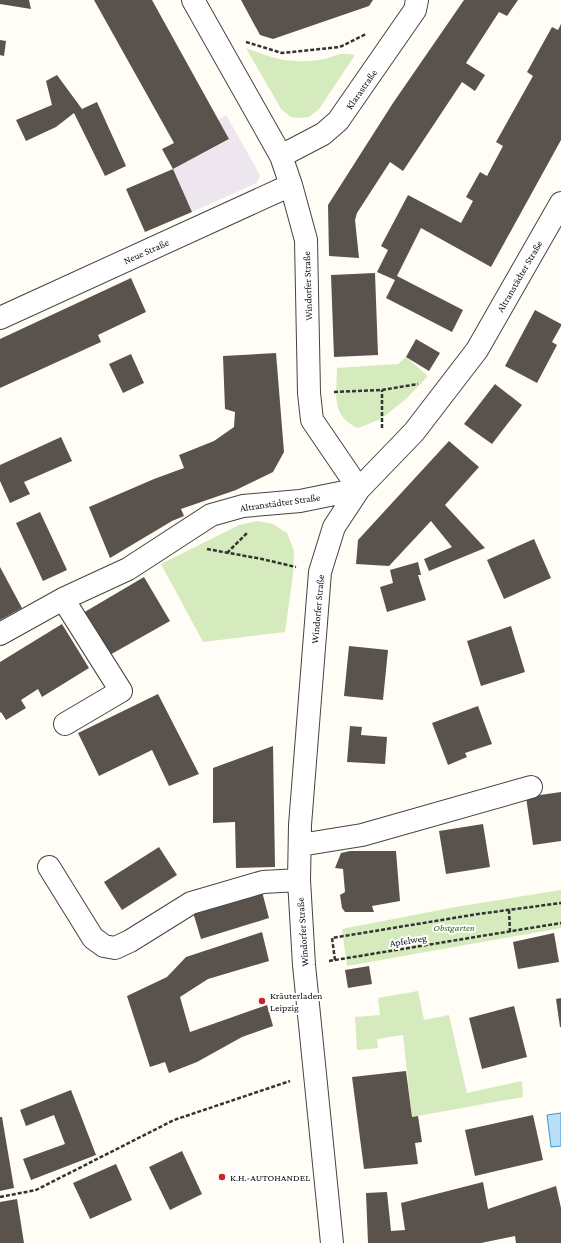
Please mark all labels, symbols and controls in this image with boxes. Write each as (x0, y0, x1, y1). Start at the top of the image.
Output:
street label: Klarastraße (344, 67, 380, 111)
street label: Neue Straße (122, 236, 171, 266)
street label: Altranstädter Straße (494, 238, 545, 314)
street label: Windorfer Straße (301, 250, 314, 321)
street label: Altranstädter Straße (239, 491, 322, 514)
street label: Windorfer Straße (309, 573, 326, 644)
street label: Windorfer Straße (295, 896, 310, 967)
park label: Obstgarten (433, 922, 475, 933)
street label: Apfelweg (389, 932, 428, 949)
place label: Kräuterladen Leipzig (270, 990, 323, 1013)
marker: Kräuterladen Leipzig (257, 996, 267, 1006)
marker: K.H.-AUTOHANDEL (217, 1172, 227, 1182)
place label: K.H.-AUTOHANDEL (230, 1172, 310, 1183)

